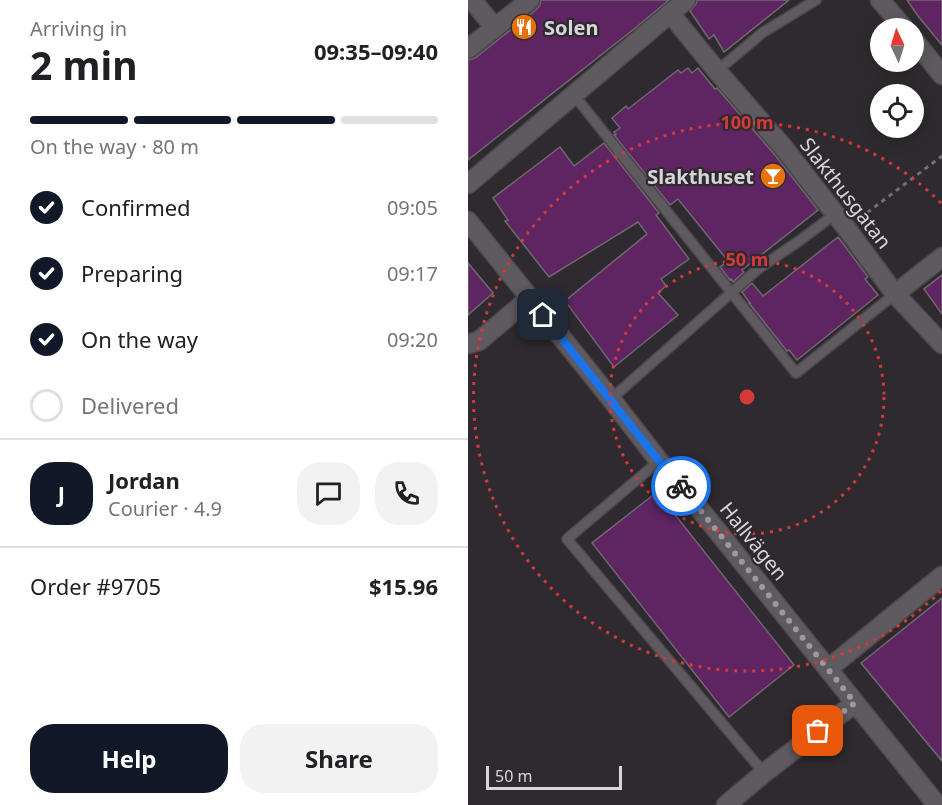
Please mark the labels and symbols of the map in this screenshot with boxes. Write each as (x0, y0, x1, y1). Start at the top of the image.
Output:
restaurant icon: Solen (509, 12, 539, 42)
place label: Solen (544, 14, 598, 41)
north arrow (870, 18, 924, 72)
text: 100 m (720, 110, 774, 134)
street label: Slakthusgatan (794, 132, 898, 254)
bar icon: Slakthuset (758, 161, 788, 191)
place label: Slakthuset (647, 163, 754, 190)
text: 50 m (726, 247, 768, 271)
pin (517, 289, 568, 340)
centre of rings (737, 387, 757, 407)
courier (651, 456, 711, 516)
street label: Hallvägen (714, 496, 794, 586)
pin (792, 705, 843, 756)
scale bar (486, 763, 622, 790)

